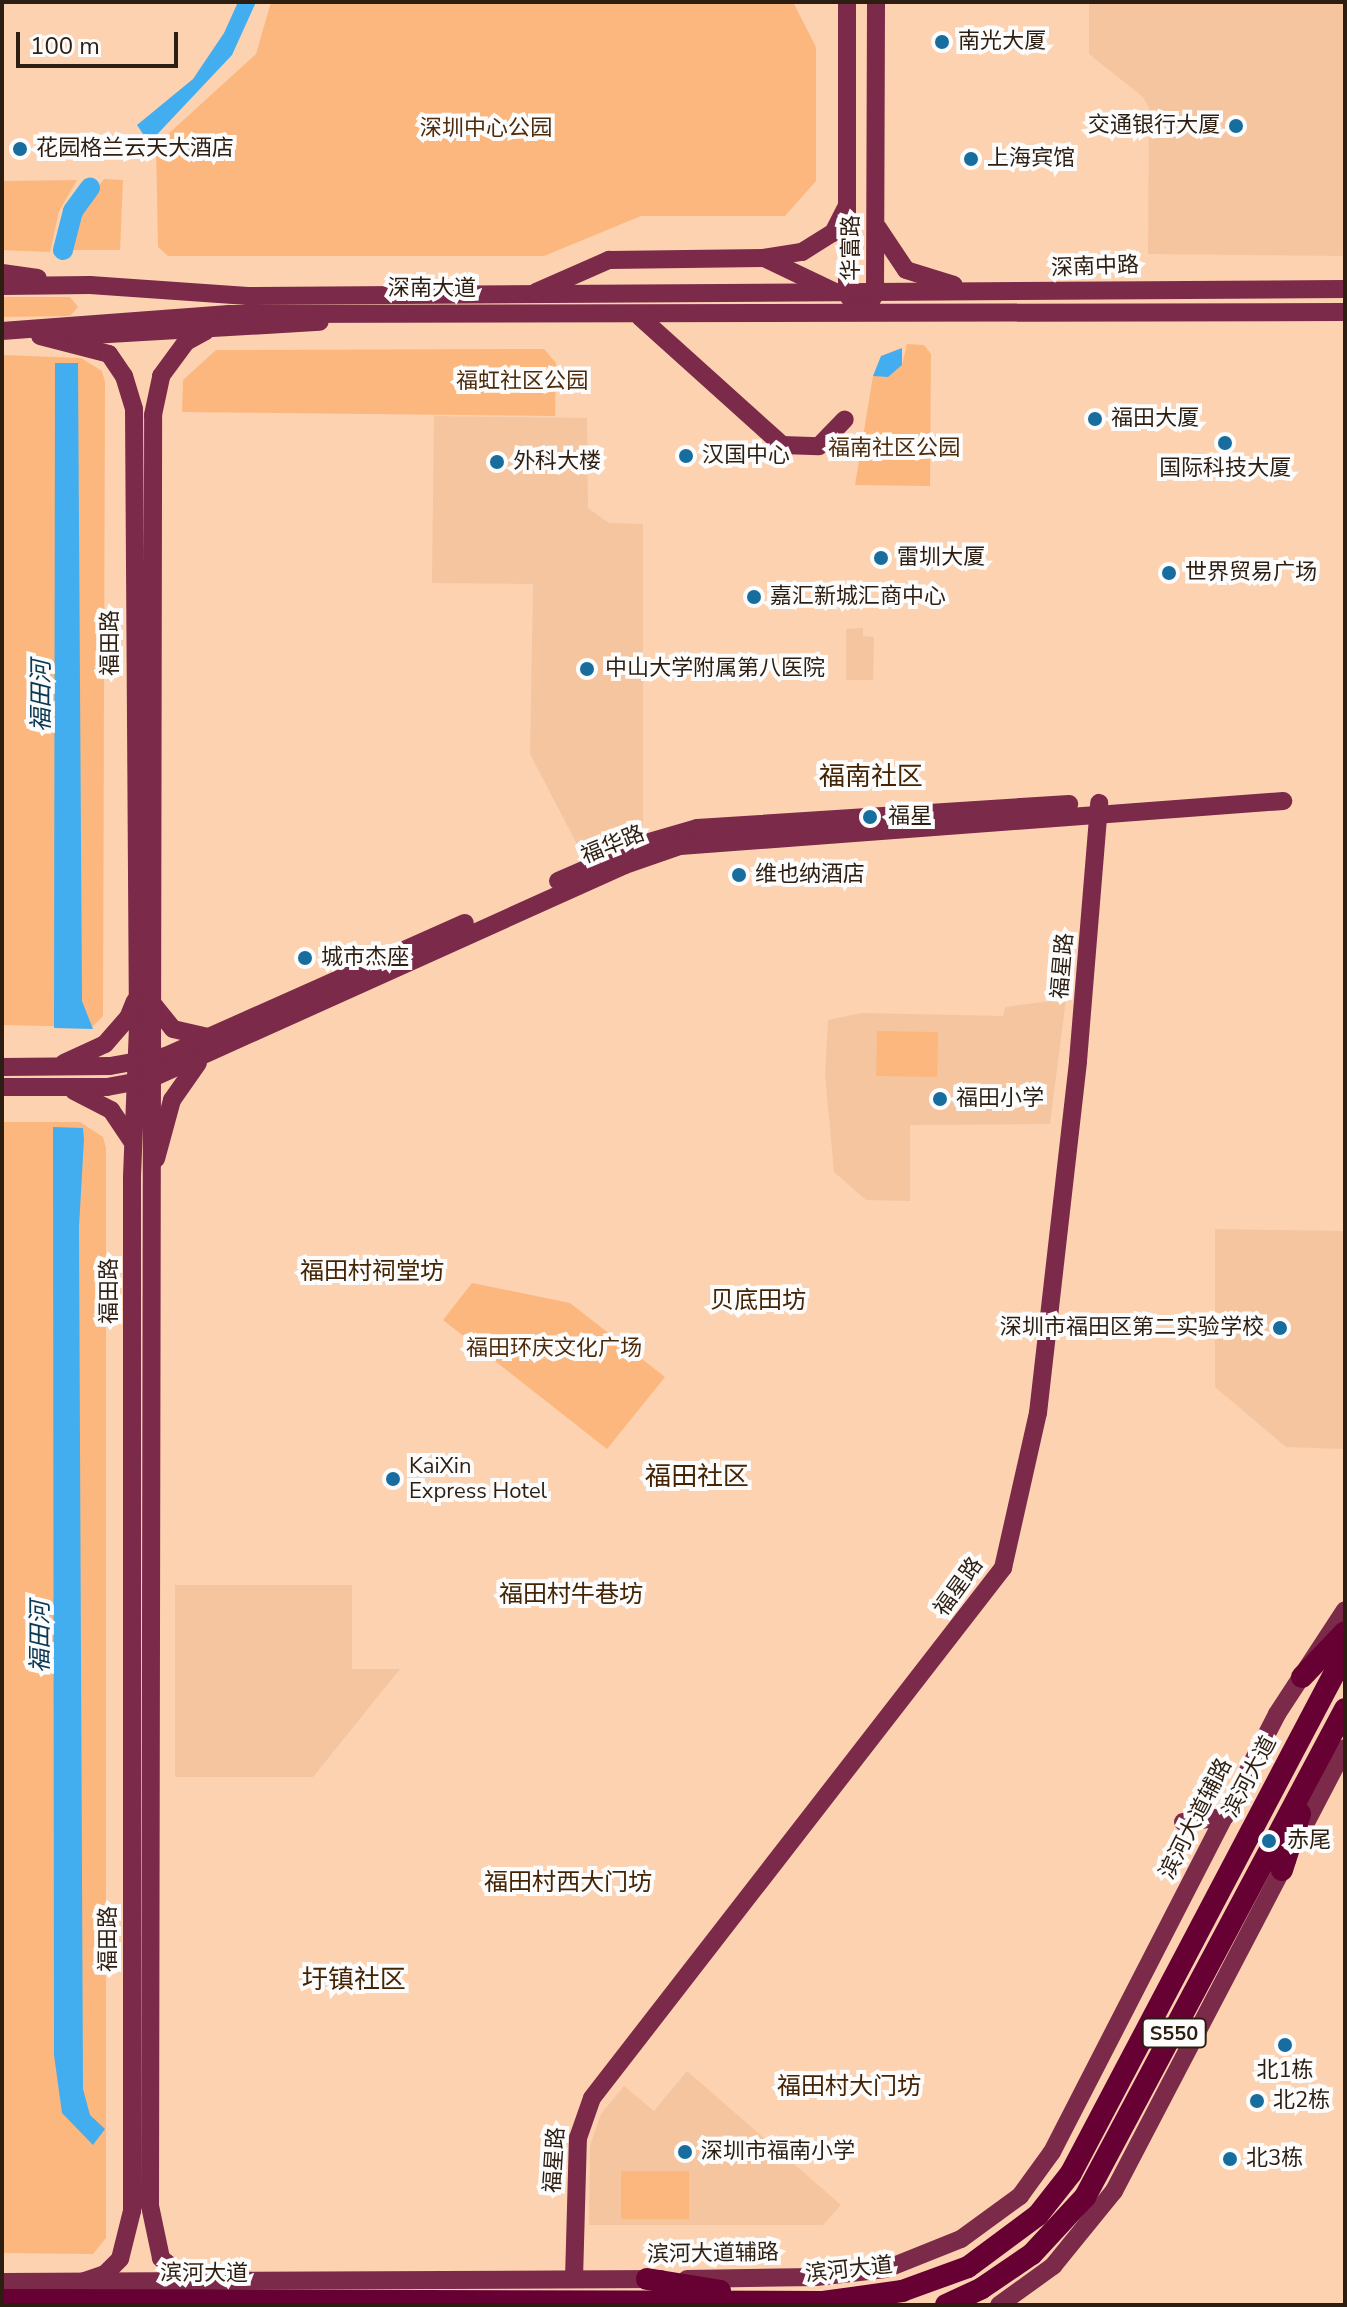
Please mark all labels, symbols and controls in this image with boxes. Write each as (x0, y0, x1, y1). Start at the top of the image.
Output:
scale bar (20, 16, 182, 66)
place label: 南光大厦 (958, 29, 1046, 55)
text: 100 m (30, 30, 100, 62)
marker: 南光大厦 (933, 33, 951, 51)
place label: 交通银行大厦 (1088, 113, 1220, 139)
park label: 深圳中心公园 (420, 116, 552, 142)
marker: 交通银行大厦 (1227, 117, 1245, 135)
place label: 花园格兰云天大酒店 (36, 136, 234, 162)
marker: 花园格兰云天大酒店 (11, 140, 29, 158)
place label: 上海宾馆 (987, 146, 1075, 172)
marker: 上海宾馆 (962, 150, 980, 168)
street label: 华富路 (839, 215, 865, 281)
street label: 深南中路 (1051, 252, 1139, 282)
street label: 深南大道 (388, 276, 476, 302)
park label: 福虹社区公园 (456, 369, 588, 395)
place label: 福田大厦 (1111, 406, 1199, 432)
marker: 福田大厦 (1086, 410, 1104, 428)
marker: 国际科技大厦 (1216, 434, 1234, 452)
park label: 福南社区公园 (828, 436, 960, 462)
place label: 汉国中心 (702, 443, 790, 469)
marker: 汉国中心 (677, 447, 695, 465)
place label: 外科大楼 (513, 449, 601, 475)
marker: 外科大楼 (488, 453, 506, 471)
place label: 国际科技大厦 (1159, 456, 1291, 482)
place label: 雷圳大厦 (897, 545, 985, 571)
marker: 雷圳大厦 (872, 549, 890, 567)
place label: 世界贸易广场 (1185, 560, 1317, 586)
marker: 世界贸易广场 (1160, 564, 1178, 582)
place label: 嘉汇新城汇商中心 (770, 584, 946, 610)
marker: 嘉汇新城汇商中心 (745, 588, 763, 606)
street label: 福田路 (98, 610, 124, 676)
place label: 中山大学附属第八医院 (605, 656, 825, 682)
marker: 中山大学附属第八医院 (576, 658, 598, 680)
water label: 福田河 (28, 660, 56, 732)
district label: 福南社区 (819, 761, 923, 793)
place label: 福星 (888, 804, 932, 830)
marker: 福星 (859, 806, 881, 828)
street label: 福华路 (577, 820, 649, 870)
place label: 维也纳酒店 (755, 862, 865, 888)
marker: 维也纳酒店 (730, 866, 748, 884)
street label: 福星路 (1047, 932, 1079, 1000)
place label: 城市杰座 (321, 945, 409, 971)
marker: 城市杰座 (296, 949, 314, 967)
place label: 福田小学 (956, 1086, 1044, 1112)
marker: 福田小学 (931, 1090, 949, 1108)
street label: 福田路 (97, 1258, 123, 1324)
district label: 福田村祠堂坊 (300, 1258, 444, 1286)
district label: 贝底田坊 (710, 1287, 806, 1315)
place label: 深圳市福田区第二实验学校 (1000, 1315, 1264, 1341)
marker: 深圳市福田区第二实验学校 (1271, 1319, 1289, 1337)
park label: 福田环庆文化广场 (466, 1336, 642, 1362)
place label: KaiXin Express Hotel (409, 1453, 547, 1504)
district label: 福田社区 (645, 1461, 749, 1493)
marker: KaiXin Express Hotel (384, 1470, 402, 1488)
street label: 福星路 (929, 1553, 989, 1621)
district label: 福田村牛巷坊 (499, 1581, 643, 1609)
water label: 福田河 (27, 1601, 55, 1673)
street label: 滨河大道 (1218, 1732, 1282, 1822)
street label: 滨河大道辅路 (1154, 1754, 1238, 1884)
place label: 赤尾 (1287, 1828, 1331, 1854)
marker: 赤尾 (1258, 1830, 1280, 1852)
district label: 福田村西大门坊 (484, 1869, 652, 1897)
street label: 福田路 (96, 1906, 122, 1972)
district label: 圩镇社区 (302, 1964, 406, 1996)
road number: S550 (1140, 2017, 1208, 2049)
marker: 北1栋 (1276, 2036, 1294, 2054)
place label: 北1栋 (1256, 2058, 1314, 2084)
district label: 福田村大门坊 (777, 2073, 921, 2101)
place label: 北2栋 (1273, 2088, 1330, 2114)
marker: 北2栋 (1248, 2092, 1266, 2110)
street label: 福星路 (540, 2126, 570, 2194)
place label: 深圳市福南小学 (701, 2139, 855, 2165)
marker: 深圳市福南小学 (676, 2143, 694, 2161)
place label: 北3栋 (1246, 2146, 1303, 2172)
marker: 北3栋 (1221, 2150, 1239, 2168)
street label: 滨河大道辅路 (647, 2240, 779, 2268)
street label: 滨河大道 (804, 2252, 894, 2288)
street label: 滨河大道 (160, 2261, 248, 2287)

